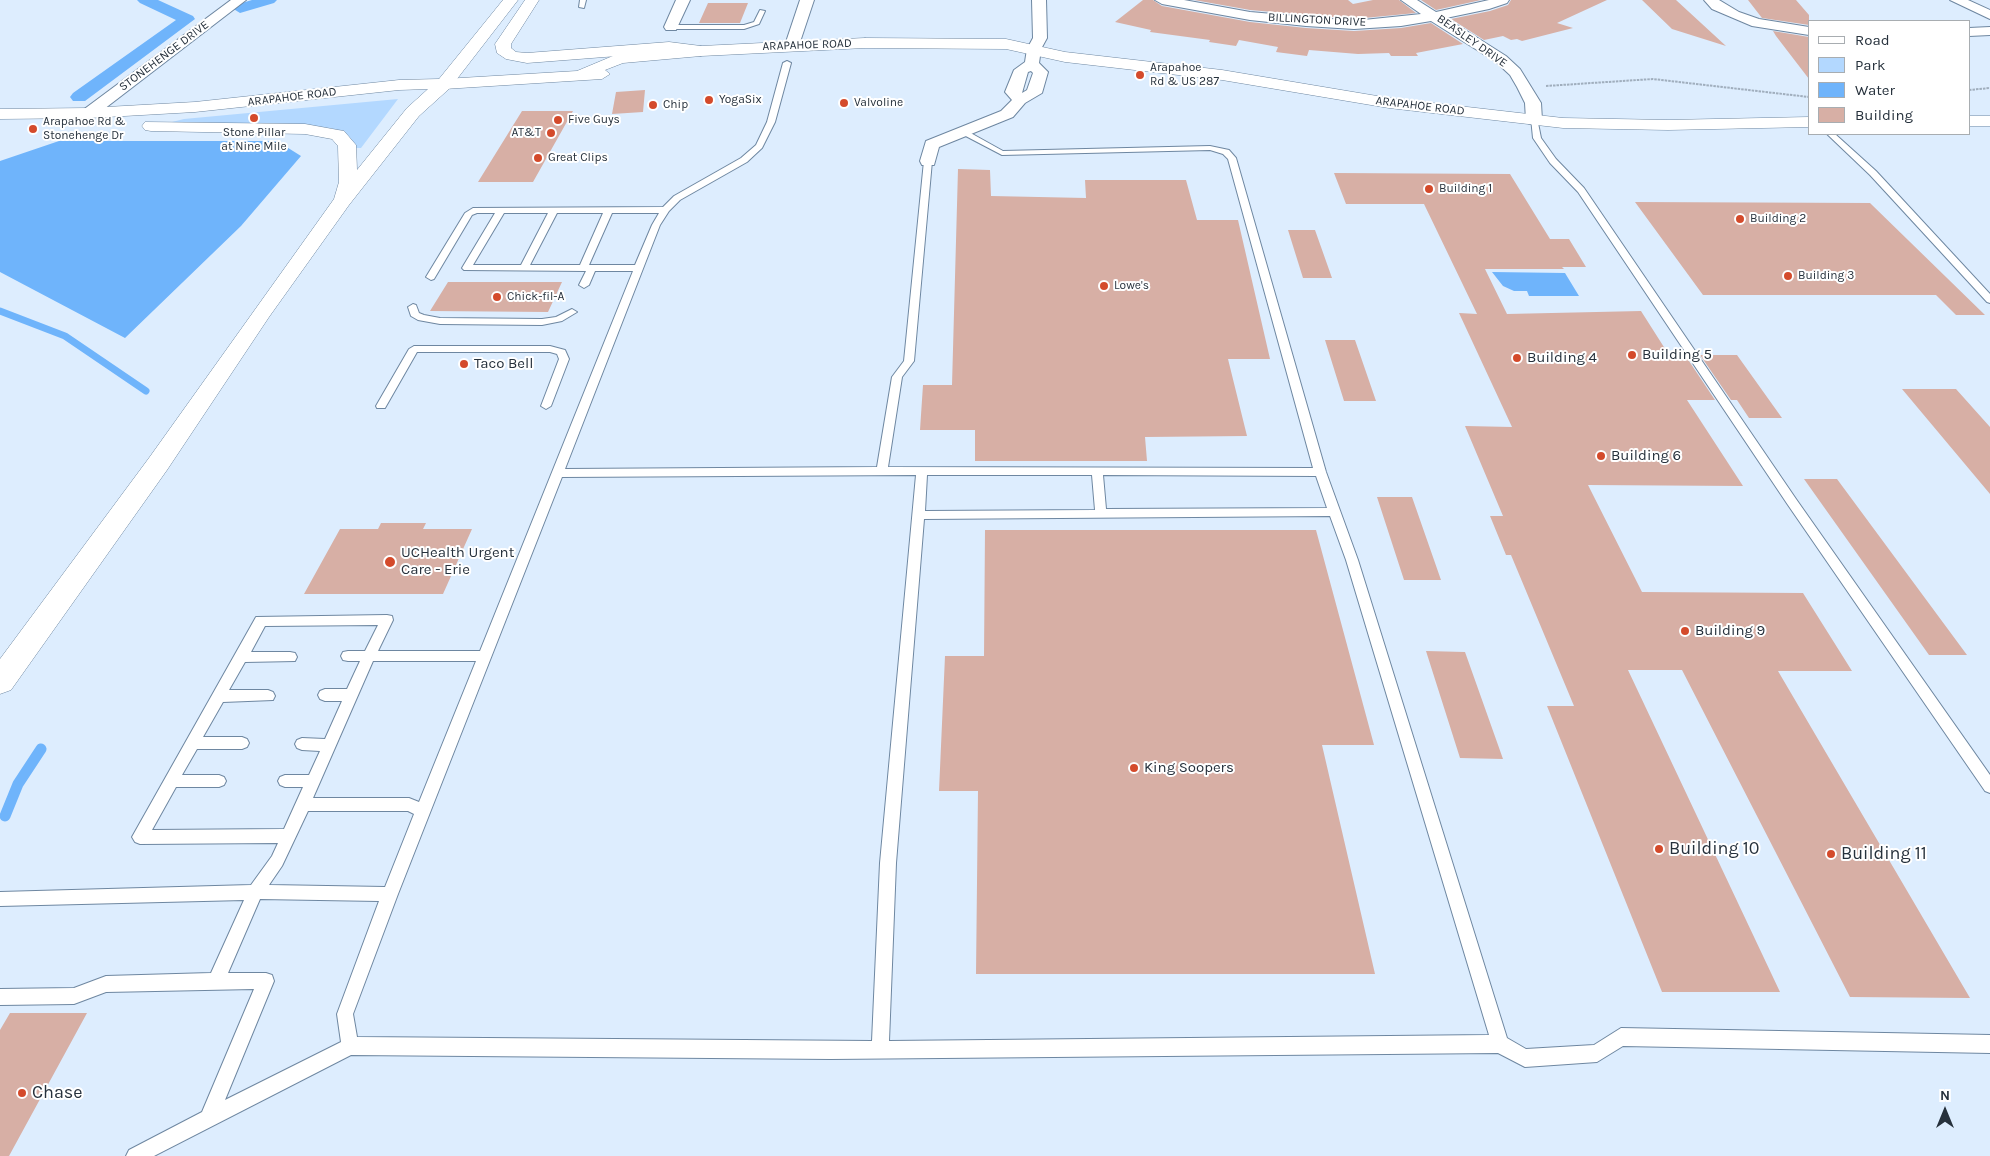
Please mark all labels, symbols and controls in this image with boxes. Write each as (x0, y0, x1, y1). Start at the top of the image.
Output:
street label: BILLINGTON DRIVE (1268, 10, 1366, 30)
street label: BEASLEY DRIVE (1434, 12, 1510, 70)
street label: STONEHENGE DRIVE (116, 18, 212, 94)
legend (1808, 20, 1970, 135)
text: Road (1855, 31, 1890, 49)
street label: ARAPAHOE ROAD (762, 36, 852, 54)
text: Park (1855, 56, 1885, 74)
place label: Arapahoe Rd & US 287 (1150, 61, 1219, 89)
marker: Arapahoe Rd & US 287 (1134, 69, 1146, 81)
text: Water (1855, 81, 1895, 99)
street label: ARAPAHOE ROAD (247, 84, 337, 110)
place label: YogaSix (719, 93, 762, 107)
street label: ARAPAHOE ROAD (1375, 93, 1465, 119)
marker: YogaSix (703, 94, 715, 106)
place label: Valvoline (854, 96, 903, 110)
marker: Valvoline (838, 97, 850, 109)
place label: Chip (663, 98, 688, 112)
marker: Chip (647, 99, 659, 111)
text: Building (1855, 106, 1913, 124)
marker: Stone Pillar at Nine Mile (248, 112, 260, 124)
place label: Five Guys (568, 113, 620, 127)
marker: Five Guys (552, 114, 564, 126)
place label: Arapahoe Rd & Stonehenge Dr (43, 115, 126, 143)
marker: Arapahoe Rd & Stonehenge Dr (27, 123, 39, 135)
place label: Stone Pillar at Nine Mile (221, 126, 287, 154)
place label: AT&T (512, 126, 541, 140)
marker: AT&T (545, 127, 557, 139)
place label: Great Clips (548, 151, 608, 165)
marker: Great Clips (532, 152, 544, 164)
place label: Building 1 (1439, 182, 1492, 196)
marker: Building 1 (1423, 183, 1435, 195)
place label: Building 2 (1750, 212, 1806, 226)
marker: Building 2 (1734, 213, 1746, 225)
place label: Building 3 (1798, 269, 1854, 283)
marker: Building 3 (1782, 270, 1794, 282)
place label: Lowe's (1114, 279, 1149, 293)
marker: Lowe's (1098, 280, 1110, 292)
place label: Chick-fil-A (507, 290, 564, 304)
marker: Chick-fil-A (491, 291, 503, 303)
place label: Building 5 (1642, 346, 1712, 364)
place label: Building 4 (1527, 349, 1597, 367)
marker: Building 5 (1626, 349, 1638, 361)
marker: Building 4 (1511, 352, 1523, 364)
place label: Taco Bell (474, 355, 533, 373)
marker: Taco Bell (458, 358, 470, 370)
place label: Building 6 (1611, 447, 1681, 465)
marker: Building 6 (1595, 450, 1607, 462)
place label: UCHealth Urgent Care - Erie (401, 544, 514, 579)
marker: UCHealth Urgent Care - Erie (383, 555, 397, 569)
place label: Building 9 (1695, 622, 1765, 640)
marker: Building 9 (1679, 625, 1691, 637)
place label: King Soopers (1144, 759, 1234, 777)
marker: King Soopers (1128, 762, 1140, 774)
place label: Building 10 (1669, 838, 1759, 860)
marker: Building 10 (1653, 843, 1665, 855)
place label: Building 11 (1841, 843, 1927, 865)
marker: Building 11 (1825, 848, 1837, 860)
place label: Chase (32, 1082, 83, 1104)
north arrow (1920, 1086, 1970, 1136)
marker: Chase (16, 1087, 28, 1099)
text: N (1940, 1087, 1950, 1104)

